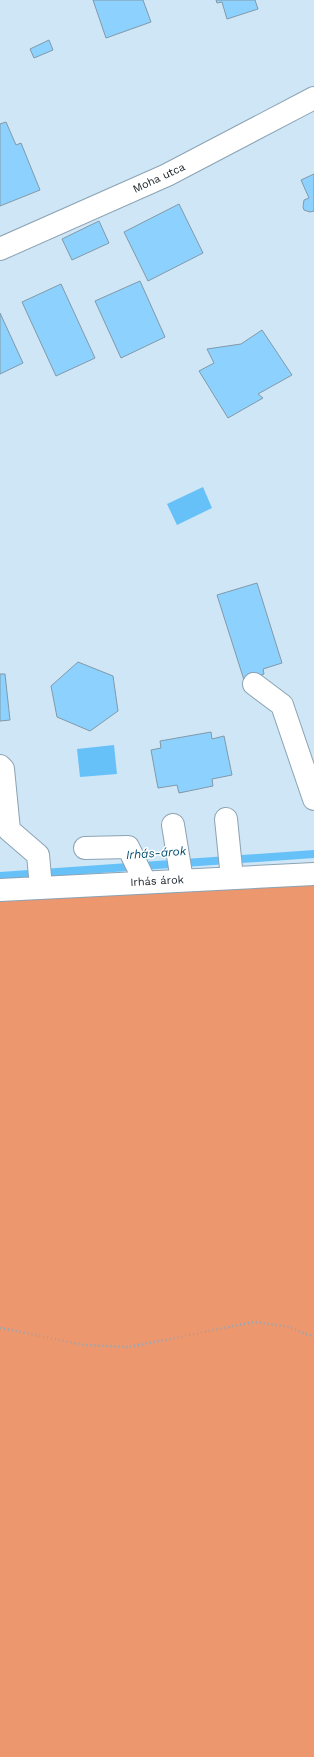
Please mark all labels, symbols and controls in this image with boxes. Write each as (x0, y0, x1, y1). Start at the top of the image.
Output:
street label: Moha utca (131, 160, 187, 196)
water label: Irhás-árok (125, 844, 187, 862)
street label: Irhás árok (130, 873, 184, 889)

